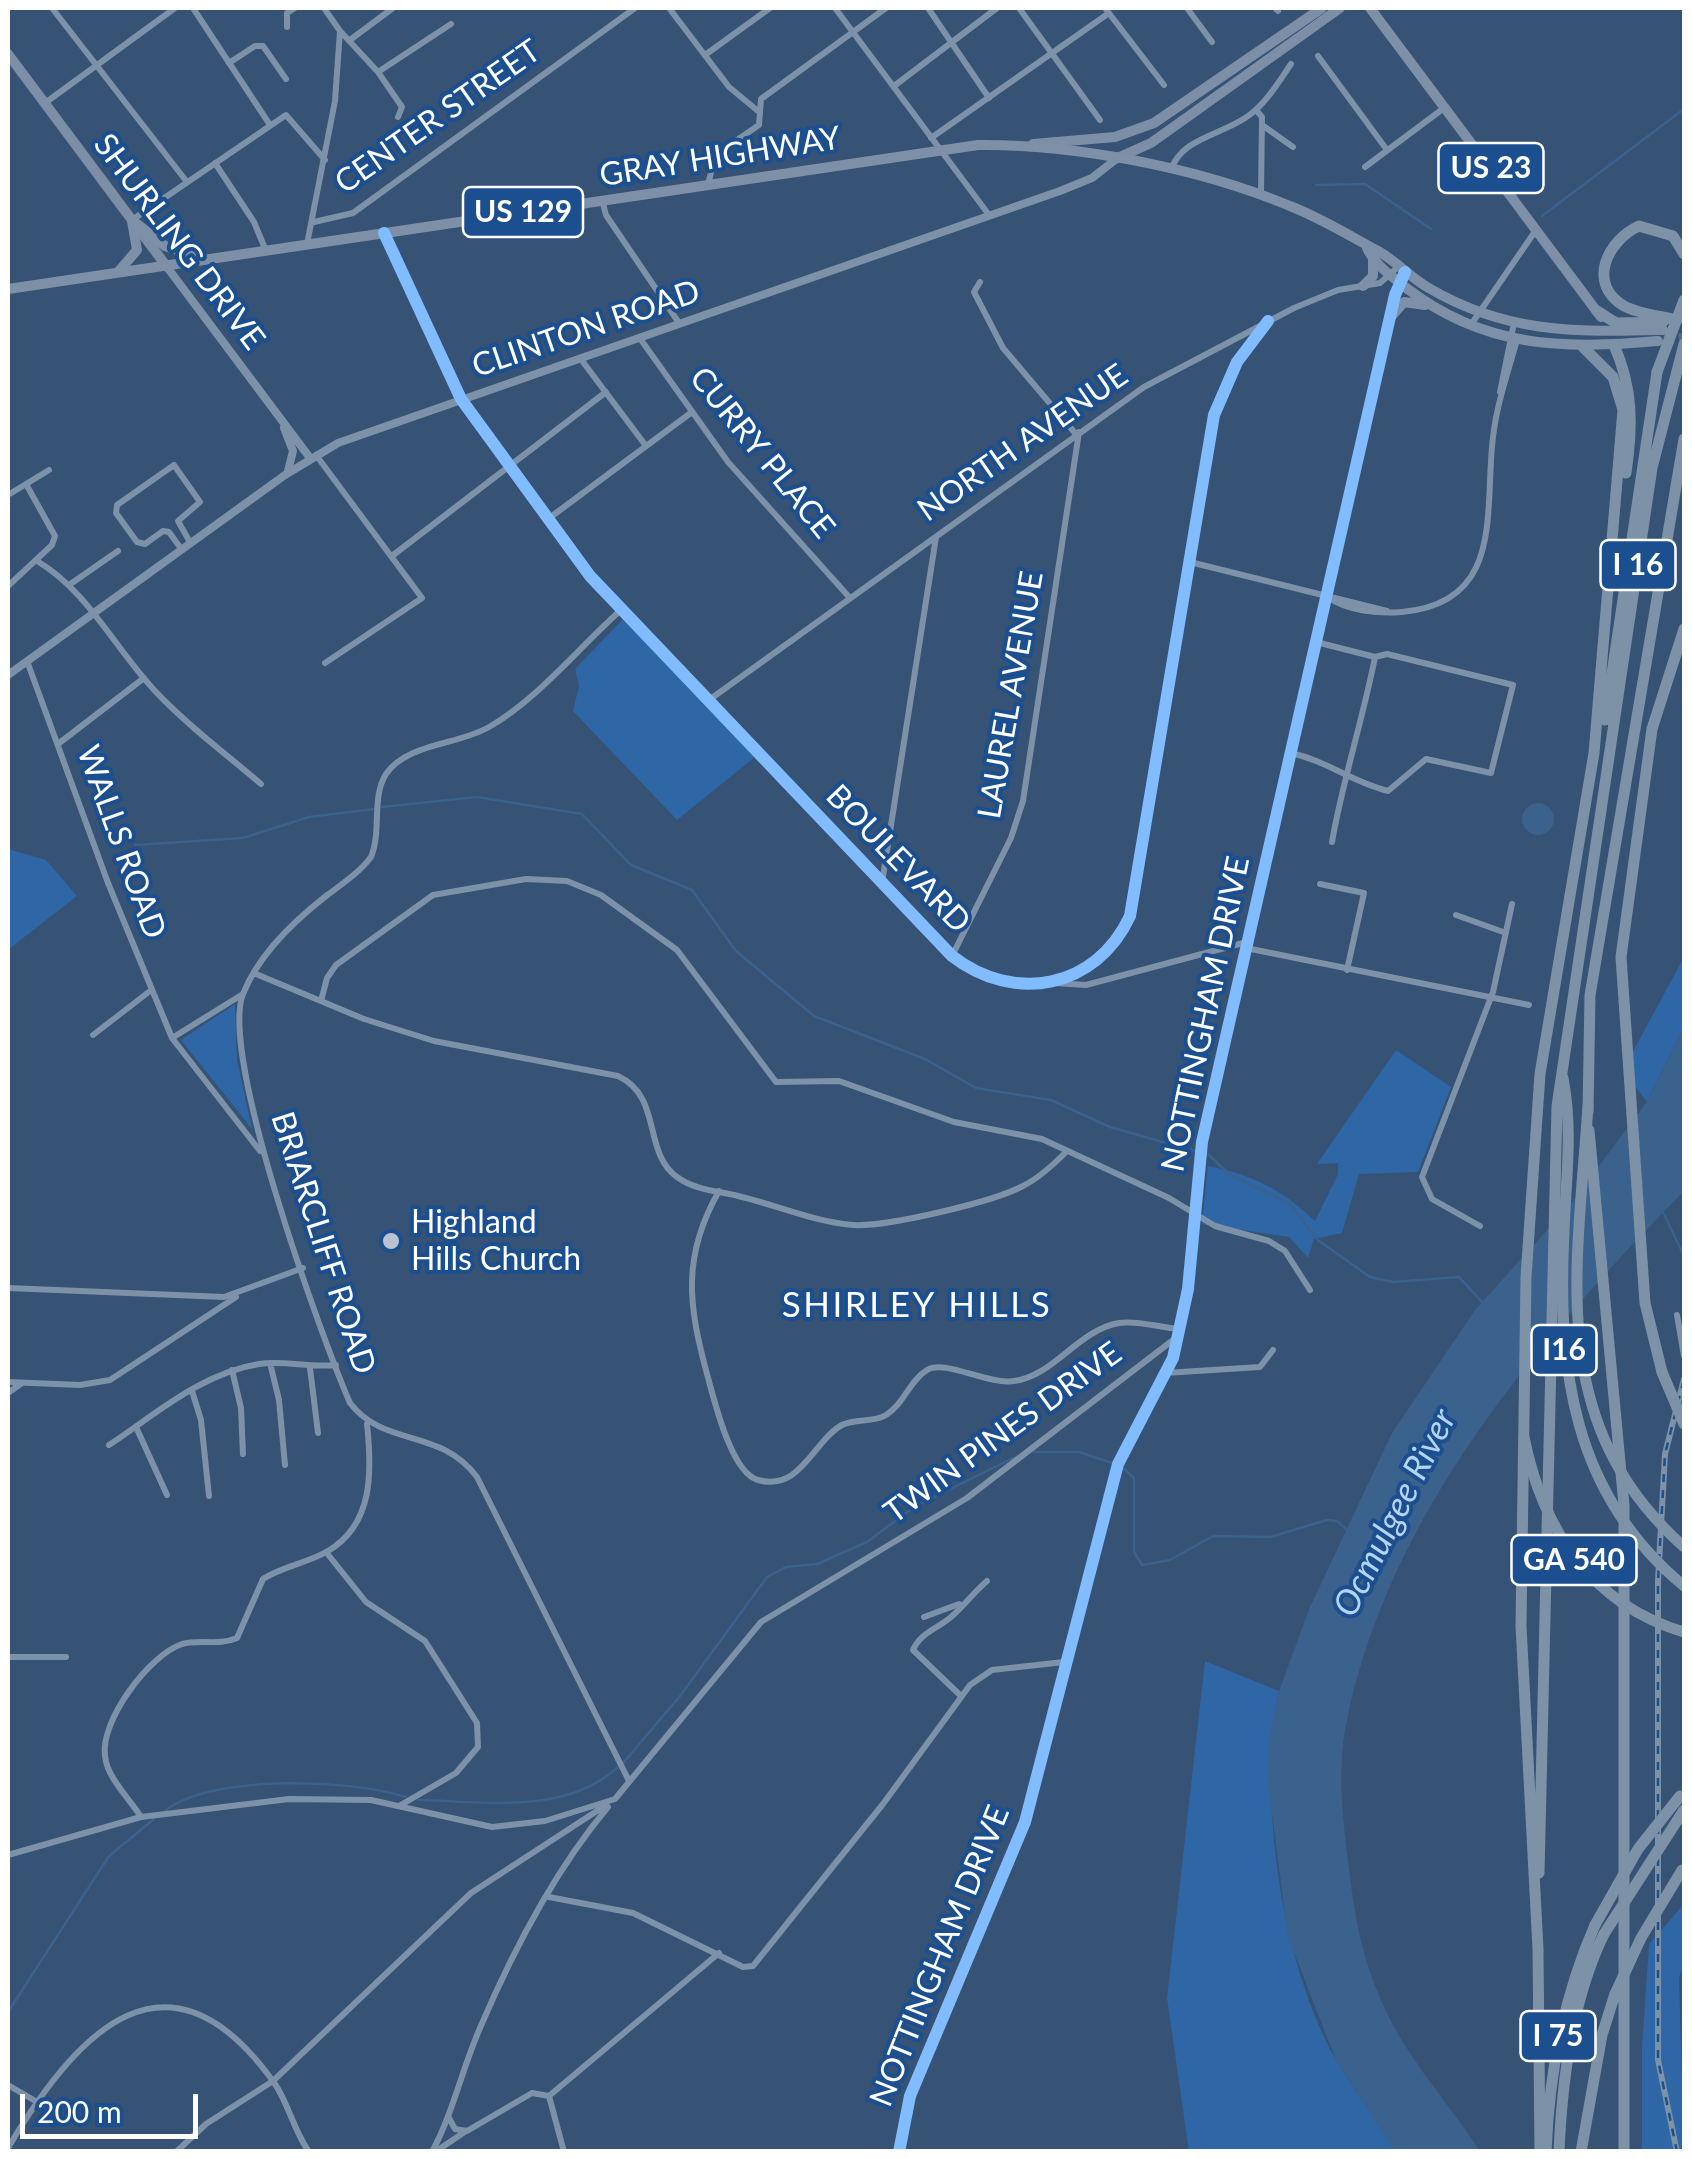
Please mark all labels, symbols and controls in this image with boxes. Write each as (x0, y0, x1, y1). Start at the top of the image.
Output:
street label: CENTER STREET (328, 32, 548, 202)
street label: GRAY HIGHWAY (597, 119, 843, 195)
street label: SHURLING DRIVE (85, 127, 273, 357)
road number: US 23 (1438, 143, 1544, 193)
road number: US 129 (463, 187, 583, 237)
street label: CLINTON ROAD (467, 272, 705, 386)
street label: NORTH AVENUE (911, 356, 1135, 530)
street label: CURRY PLACE (681, 360, 843, 546)
road number: I 16 (1600, 540, 1676, 590)
street label: LAUREL AVENUE (970, 568, 1052, 822)
street label: WALLS ROAD (68, 740, 174, 944)
street label: BOULEVARD (818, 777, 978, 941)
street label: NOTTINGHAM DRIVE (1154, 853, 1258, 1175)
street label: BRIARCLIFF ROAD (263, 1107, 383, 1379)
place label: Highland Hills Church (411, 1204, 581, 1279)
marker: Highland Hills Church (380, 1230, 402, 1252)
district label: SHIRLEY HILLS (782, 1285, 1052, 1327)
road number: I16 (1532, 1325, 1596, 1375)
street label: TWIN PINES DRIVE (877, 1334, 1129, 1532)
water label: Ocmulgee River (1325, 1402, 1465, 1624)
road number: GA 540 (1512, 1535, 1636, 1585)
street label: NOTTINGHAM DRIVE (862, 1800, 1018, 2112)
road number: I 75 (1520, 2011, 1596, 2061)
scale bar (25, 2074, 202, 2136)
text: 200 m (37, 2093, 122, 2129)

